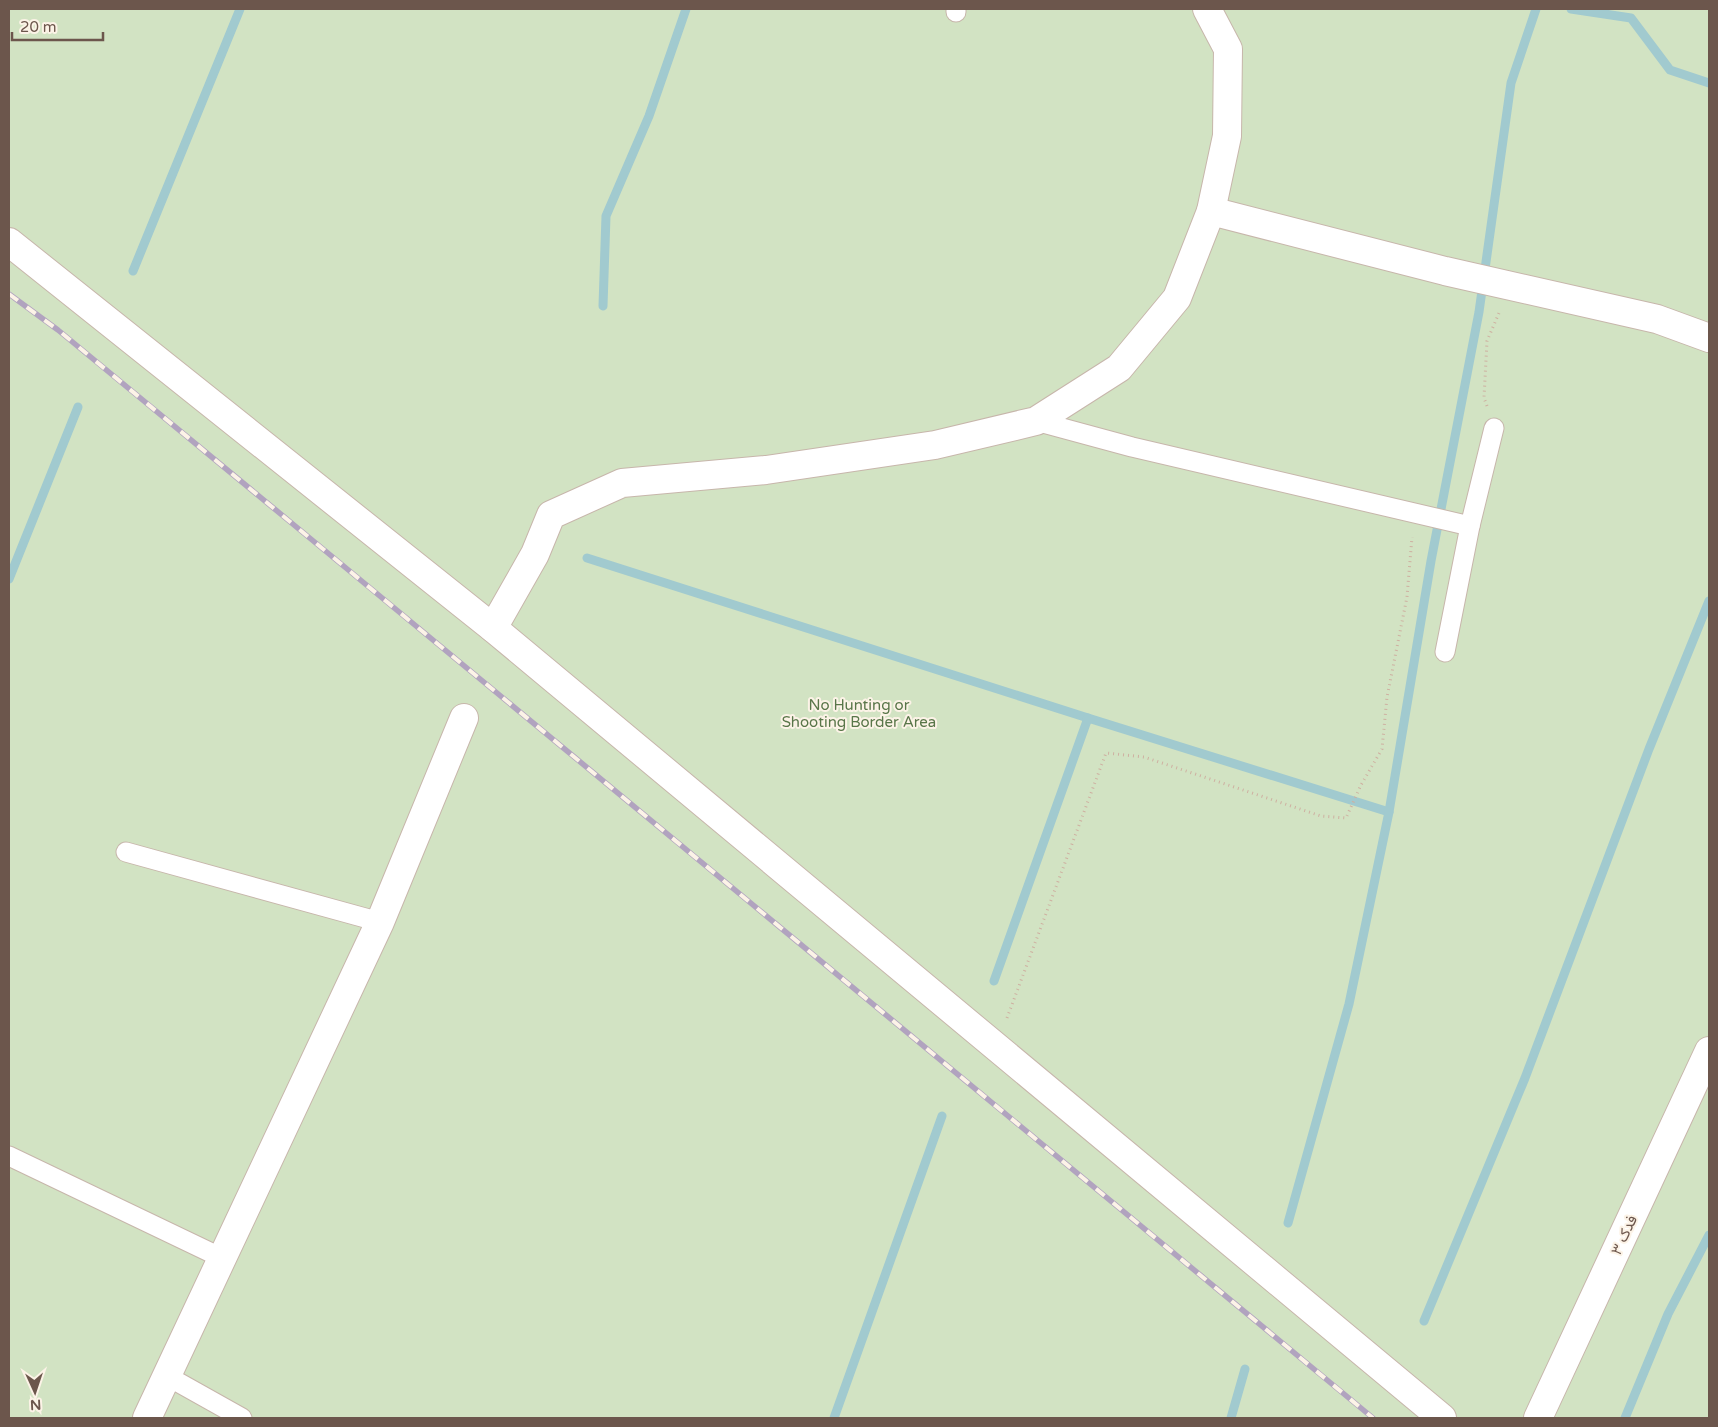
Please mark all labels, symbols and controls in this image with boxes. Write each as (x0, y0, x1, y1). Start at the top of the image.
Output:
scale bar (12, 10, 104, 42)
text: 20 m (20, 18, 57, 36)
park label: No Hunting or Shooting Border Area (782, 696, 936, 731)
street label: فدک ۳ (1607, 1212, 1641, 1258)
north arrow (10, 1367, 60, 1417)
text: N (30, 1396, 42, 1413)

